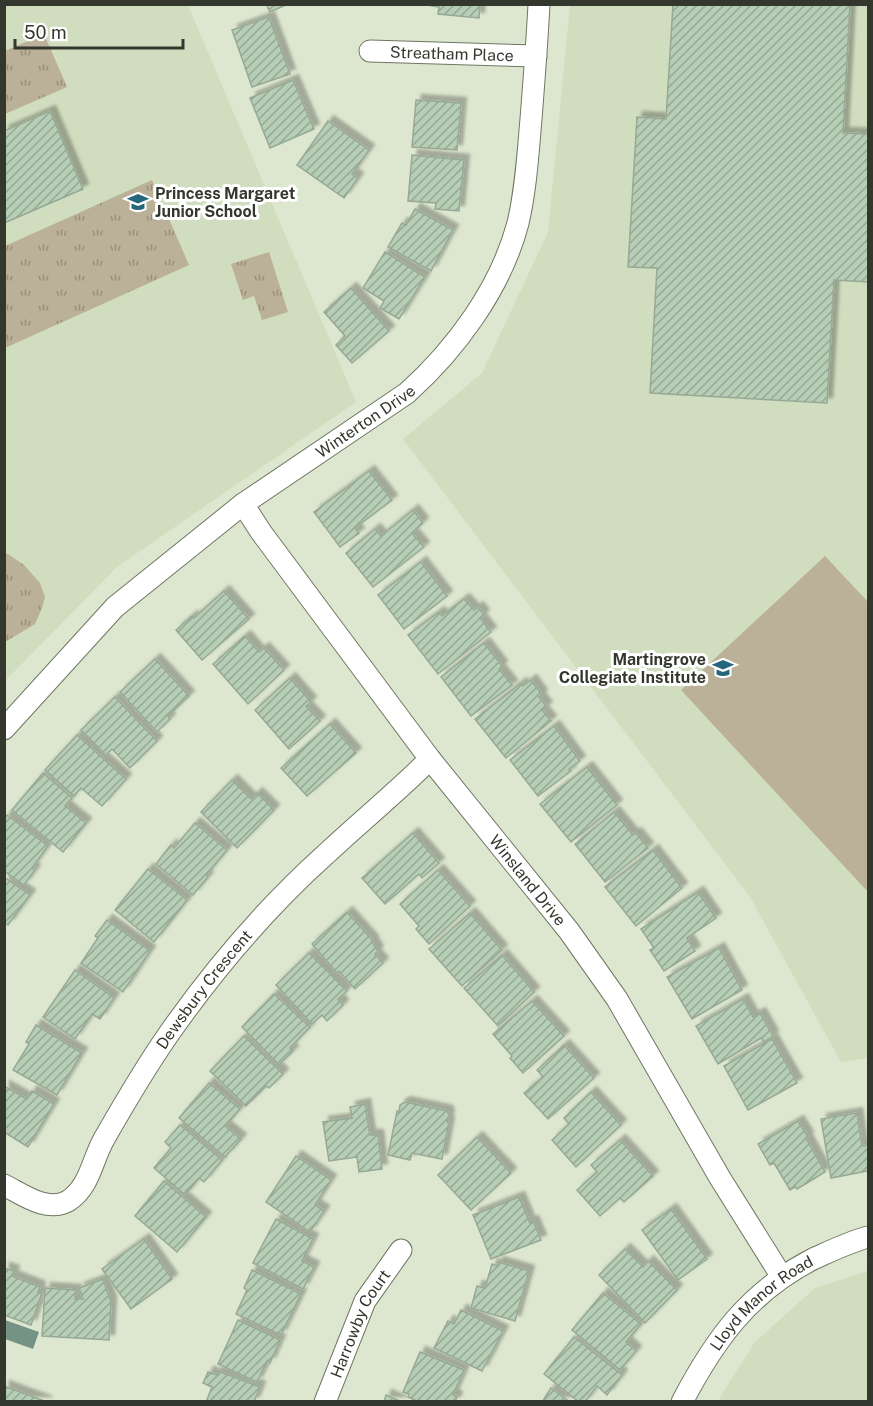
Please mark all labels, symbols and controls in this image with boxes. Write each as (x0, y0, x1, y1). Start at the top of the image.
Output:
scale bar (15, 12, 183, 50)
text: 50 m (24, 22, 67, 43)
street label: Streatham Place (390, 43, 514, 65)
place label: Princess Margaret Junior School (155, 184, 296, 221)
school or university icon: Princess Margaret Junior School (126, 190, 150, 214)
street label: Winterton Drive (312, 381, 419, 462)
place label: Martingrove Collegiate Institute (559, 650, 706, 687)
school or university icon: Martingrove Collegiate Institute (711, 656, 735, 680)
street label: Winsland Drive (485, 831, 570, 930)
street label: Dewsbury Crescent (152, 926, 256, 1053)
street label: Lloyd Manor Road (706, 1252, 816, 1354)
street label: Harrowby Court (326, 1266, 394, 1381)

